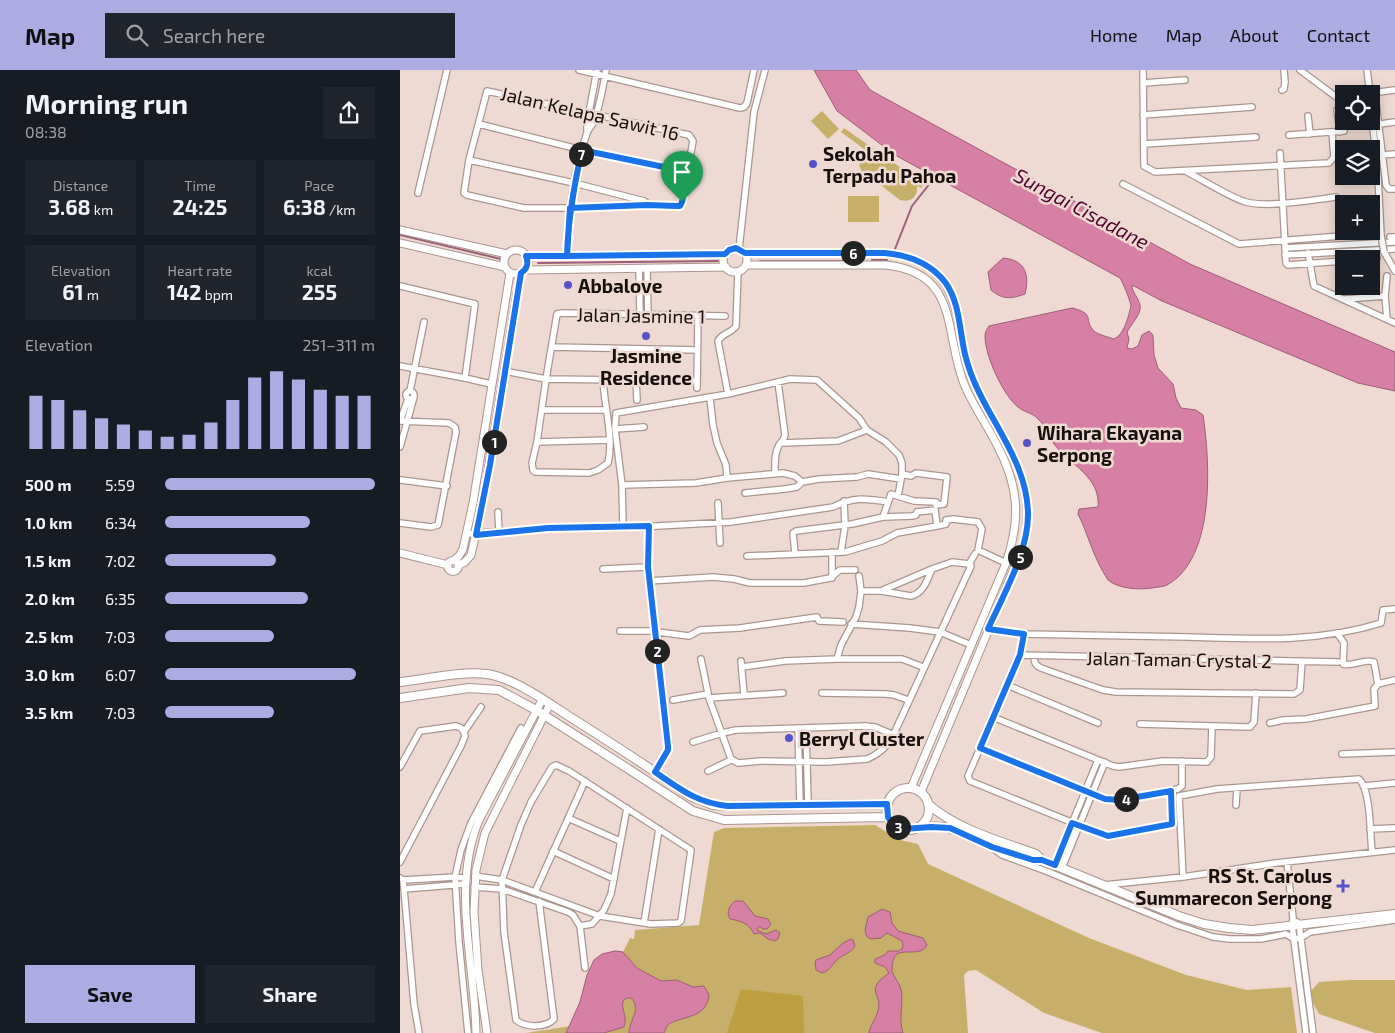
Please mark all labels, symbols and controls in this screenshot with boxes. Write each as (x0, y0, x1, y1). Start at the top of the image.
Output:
search box (105, 13, 455, 58)
text: Map (25, 21, 75, 50)
icon: search (123, 21, 151, 49)
text: Search here (163, 24, 265, 47)
text: Home (1090, 24, 1138, 46)
text: Map (1166, 24, 1202, 46)
text: About (1230, 24, 1279, 46)
text: Contact (1307, 24, 1370, 46)
street label: Jalan Kelapa Sawit 16 (498, 81, 682, 145)
map controls (1335, 85, 1380, 295)
button: locate (1335, 85, 1380, 130)
text: Morning run (25, 86, 188, 120)
button: share (323, 87, 375, 139)
text: 08:38 (25, 122, 67, 141)
button: layers (1335, 140, 1380, 185)
pin: 7 (568, 142, 594, 166)
place label: Sekolah Terpadu Pahoa (823, 142, 956, 187)
text: 7 (578, 146, 585, 163)
pin (661, 151, 703, 202)
icon: arrive (668, 158, 696, 186)
marker: Sekolah Terpadu Pahoa (807, 158, 819, 170)
water label: Sungai Cisadane (1010, 162, 1154, 254)
text: Distance (53, 177, 108, 194)
text: Time (184, 177, 216, 194)
text: Pace (304, 177, 334, 194)
text: 3.68 (48, 194, 91, 219)
text: 24:25 (173, 194, 227, 219)
text: 6:38 (283, 194, 326, 219)
button: + (1335, 195, 1380, 240)
text: km (91, 201, 113, 218)
text: /km (326, 201, 356, 218)
pin: 6 (840, 240, 866, 266)
text: 6 (849, 245, 858, 262)
button: − (1335, 250, 1380, 295)
text: Elevation (51, 262, 110, 279)
text: Heart rate (168, 262, 232, 279)
text: kcal (307, 262, 332, 279)
place label: Abbalove (578, 274, 663, 297)
text: 61 (62, 279, 84, 304)
text: 142 (167, 279, 202, 304)
text: 255 (302, 279, 337, 304)
marker: Abbalove (562, 279, 574, 291)
text: m (84, 286, 99, 303)
text: bpm (202, 286, 233, 303)
street label: Jalan Jasmine 1 (576, 302, 706, 328)
marker: Jasmine Residence (640, 330, 652, 342)
text: Elevation (25, 335, 93, 354)
text: 251–311 m (302, 335, 375, 354)
place label: Jasmine Residence (600, 344, 692, 389)
place label: Wihara Ekayana Serpong (1037, 421, 1182, 466)
pin: 1 (482, 430, 506, 454)
text: 1 (491, 434, 498, 451)
marker: Wihara Ekayana Serpong (1021, 437, 1033, 449)
text: 500 m (25, 475, 72, 494)
text: 5:59 (105, 475, 135, 494)
text: 1.0 km (25, 513, 72, 532)
text: 6:34 (105, 513, 137, 532)
pin: 5 (1008, 544, 1032, 570)
text: 5 (1017, 549, 1024, 566)
text: 1.5 km (25, 551, 71, 570)
text: 7:02 (105, 551, 136, 570)
text: 2.0 km (25, 589, 75, 608)
text: 6:35 (105, 589, 135, 608)
text: 2.5 km (25, 627, 74, 646)
text: 7:03 (105, 627, 136, 646)
pin: 2 (644, 638, 670, 664)
text: 2 (653, 643, 662, 660)
street label: Jalan Taman Crystal 2 (1086, 646, 1272, 672)
text: 3.0 km (25, 665, 75, 684)
text: 6:07 (105, 665, 136, 684)
text: 3.5 km (25, 703, 73, 722)
text: 7:03 (105, 703, 136, 722)
place label: Berryl Cluster (799, 727, 924, 751)
marker: Berryl Cluster (783, 732, 795, 744)
pin: 4 (1114, 786, 1138, 812)
text: 4 (1122, 791, 1131, 808)
pin: 3 (886, 814, 910, 840)
text: 3 (895, 819, 902, 836)
place label: RS St. Carolus Summarecon Serpong (1135, 864, 1332, 909)
marker: RS St. Carolus Summarecon Serpong (1336, 879, 1350, 893)
button: Save (25, 965, 195, 1023)
button: Share (205, 965, 375, 1023)

